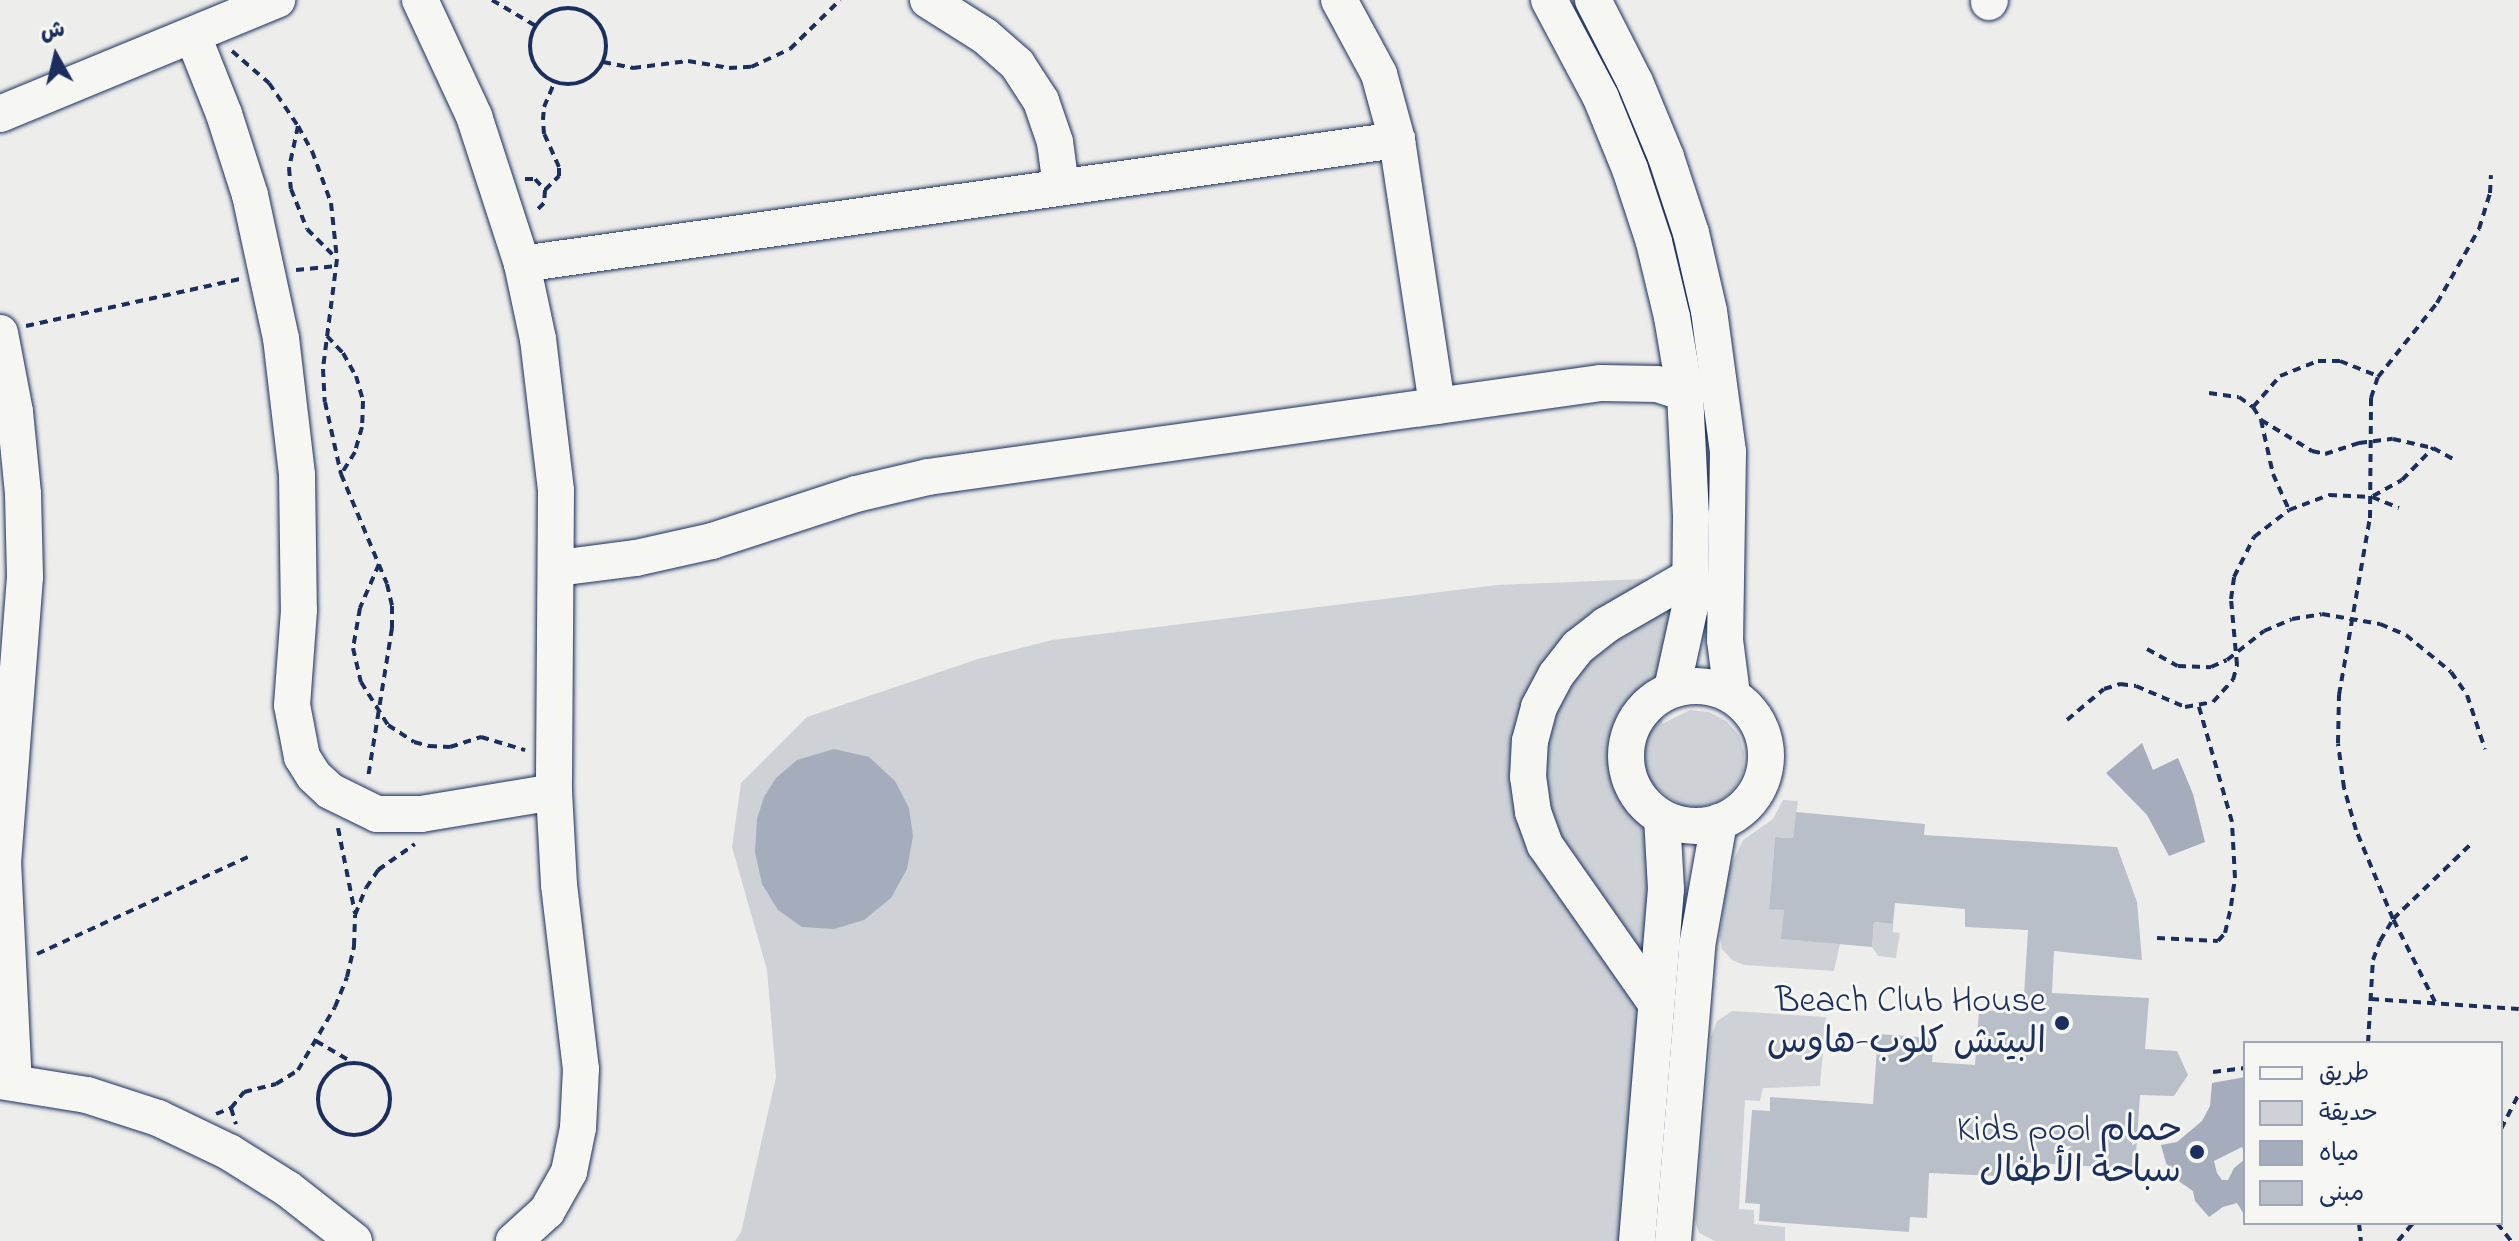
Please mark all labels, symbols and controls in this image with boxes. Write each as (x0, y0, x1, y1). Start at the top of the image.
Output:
text: ش (38, 15, 67, 50)
north arrow (16, 16, 96, 96)
place label: Beach Club House البيتش كلوب-هاوس (1767, 980, 2046, 1065)
marker: Beach Club House البيتش كلوب-هاوس (2053, 1014, 2071, 1032)
legend (2243, 1041, 2503, 1225)
text: طريق (2319, 1057, 2369, 1092)
text: حديقة (2319, 1097, 2378, 1132)
place label: Kids pool حمام سباحة الأطفال (1957, 1109, 2181, 1194)
text: مياه (2319, 1137, 2359, 1172)
marker: Kids pool حمام سباحة الأطفال (2188, 1143, 2206, 1161)
text: مبنى (2319, 1177, 2364, 1212)

